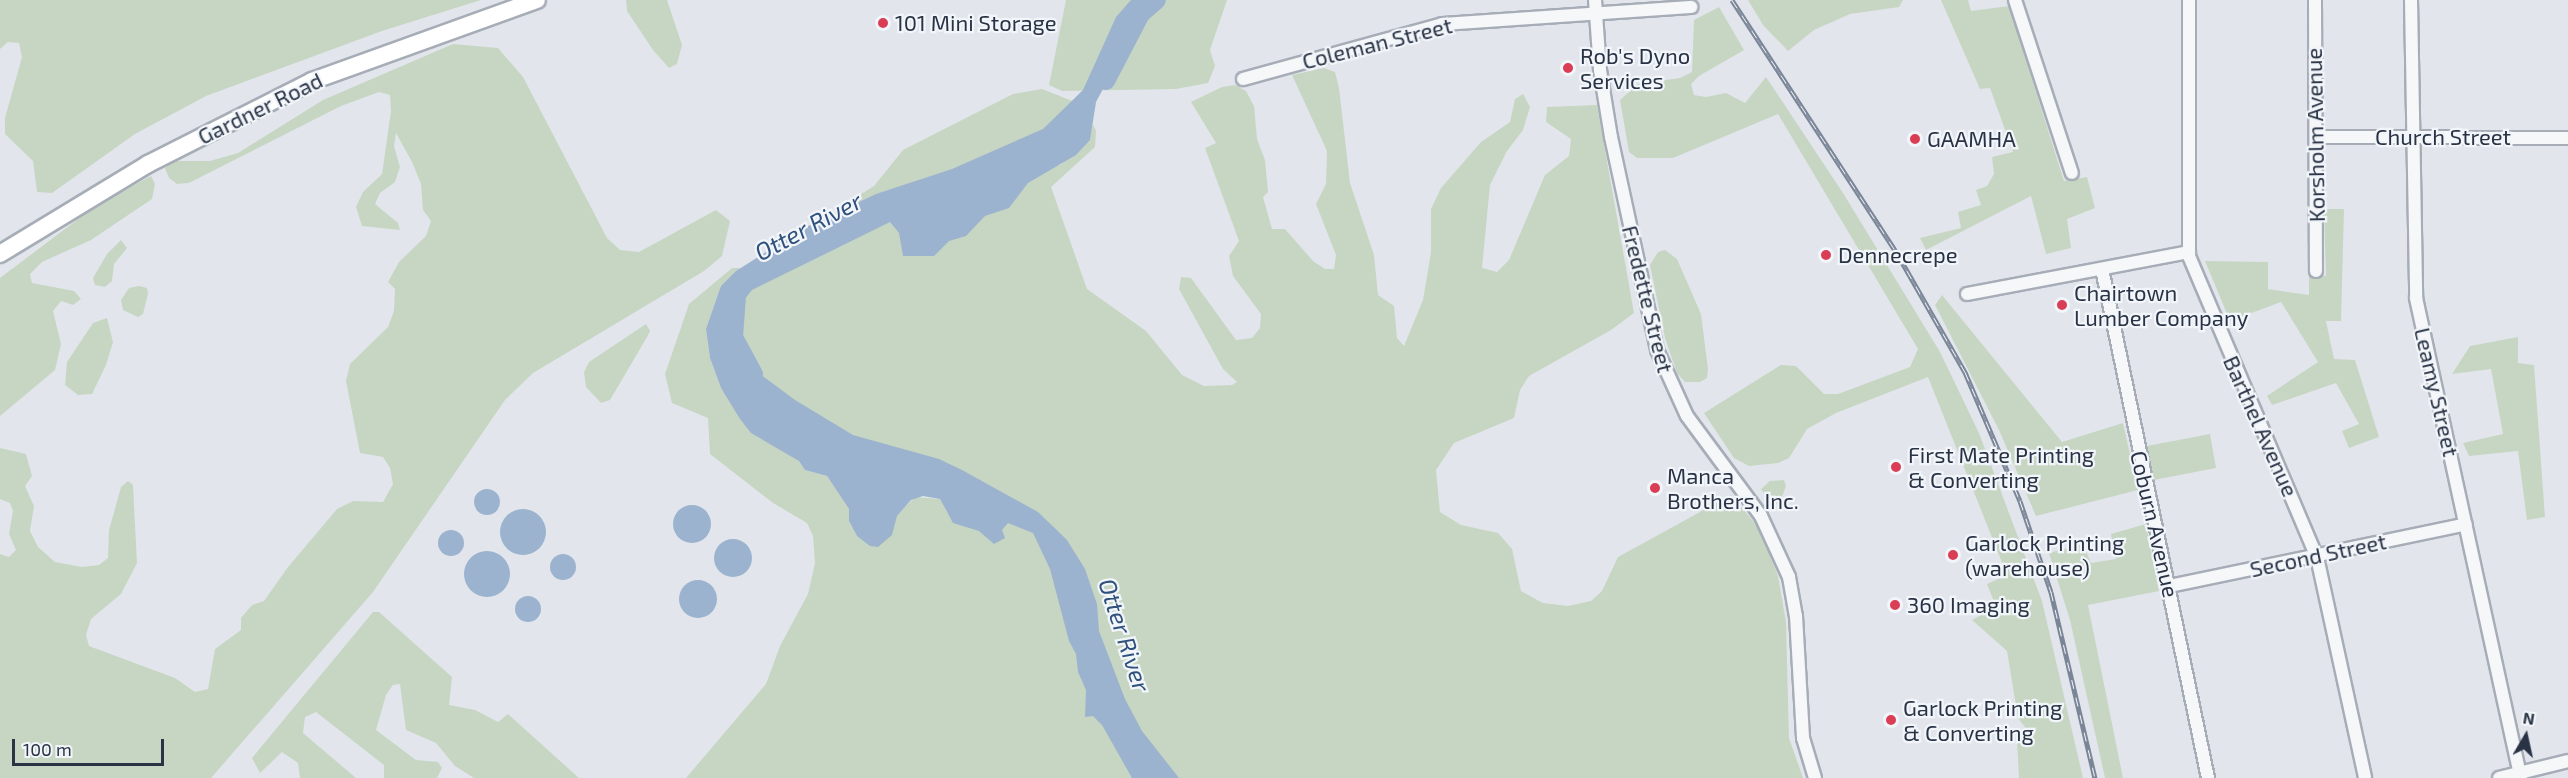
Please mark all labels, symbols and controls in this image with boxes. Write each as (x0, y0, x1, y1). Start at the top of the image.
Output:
place label: 101 Mini Storage (895, 10, 1057, 36)
street label: Coleman Street (1299, 12, 1455, 74)
marker: 101 Mini Storage (876, 16, 890, 30)
place label: Rob's Dyno Services (1580, 42, 1690, 94)
street label: Korsholm Avenue (2300, 47, 2330, 223)
marker: Rob's Dyno Services (1561, 61, 1575, 75)
street label: Gardner Road (193, 66, 327, 150)
street label: Church Street (2375, 124, 2511, 150)
place label: GAAMHA (1927, 126, 2016, 152)
marker: GAAMHA (1908, 132, 1922, 146)
water label: Otter River (749, 186, 867, 266)
street label: Fredette Street (1617, 223, 1679, 375)
place label: Dennecrepe (1838, 242, 1957, 268)
marker: Dennecrepe (1819, 248, 1833, 262)
place label: Chairtown Lumber Company (2074, 279, 2249, 330)
marker: Chairtown Lumber Company (2055, 298, 2069, 312)
street label: Leamy Street (2409, 325, 2465, 459)
street label: Barthel Avenue (2218, 351, 2304, 501)
place label: First Mate Printing & Converting (1908, 441, 2094, 493)
street label: Coburn Avenue (2125, 448, 2185, 600)
marker: First Mate Printing & Converting (1889, 460, 1903, 474)
place label: Manca Brothers, Inc. (1667, 462, 1799, 514)
marker: Manca Brothers, Inc. (1648, 481, 1662, 495)
street label: Second Street (2247, 528, 2389, 582)
place label: Garlock Printing (warehouse) (1965, 529, 2125, 580)
marker: Garlock Printing (warehouse) (1946, 548, 1960, 562)
water label: Otter River (1093, 575, 1157, 695)
place label: 360 Imaging (1907, 592, 2030, 618)
marker: 360 Imaging (1888, 598, 1902, 612)
place label: Garlock Printing & Converting (1903, 694, 2063, 746)
north arrow (2496, 706, 2556, 766)
text: N (2522, 707, 2536, 728)
marker: Garlock Printing & Converting (1884, 713, 1898, 727)
scale bar (15, 727, 166, 765)
text: 100 m (23, 738, 72, 760)

